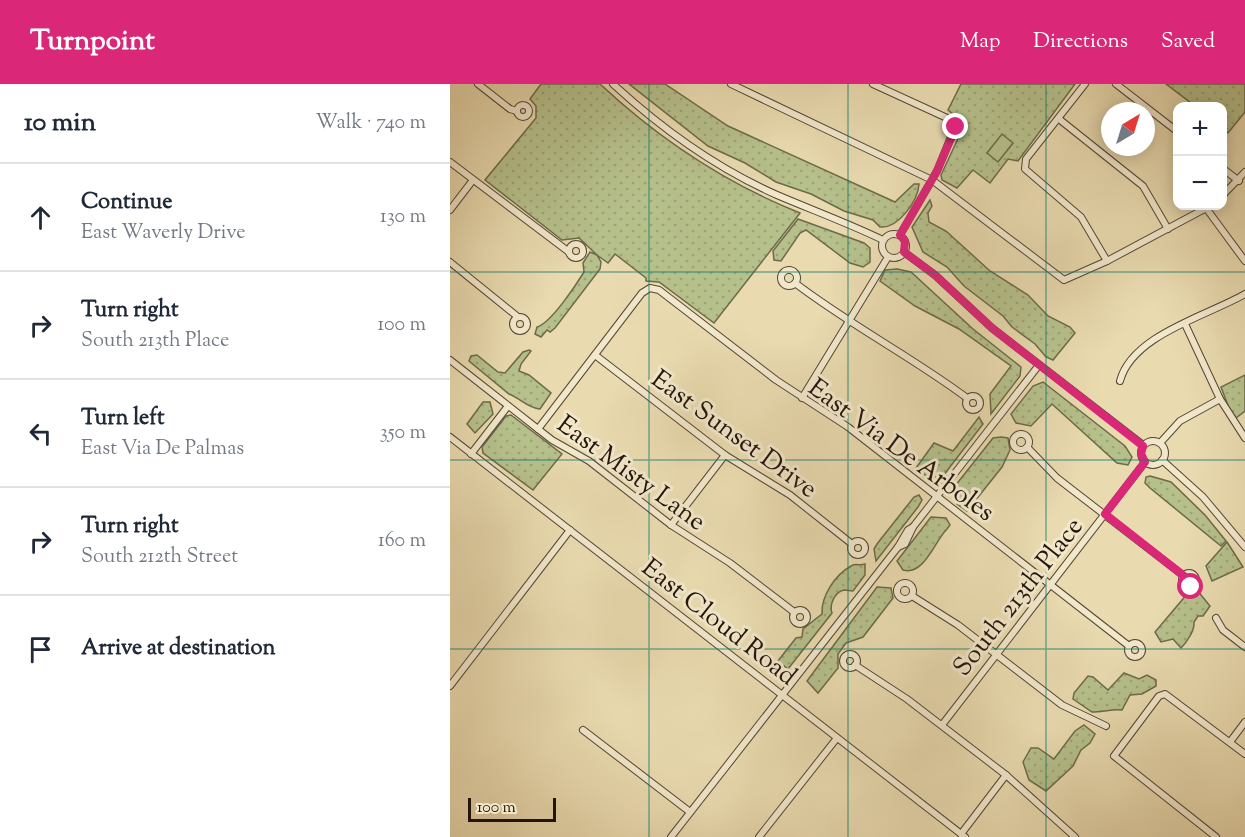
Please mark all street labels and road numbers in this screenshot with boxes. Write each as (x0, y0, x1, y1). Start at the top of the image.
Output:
street label: East Sunset Drive (643, 362, 824, 508)
street label: East Via De Arboles (800, 371, 1001, 531)
street label: East Misty Lane (548, 407, 713, 541)
street label: South 213th Place (945, 510, 1093, 685)
street label: East Cloud Road (633, 550, 804, 696)

